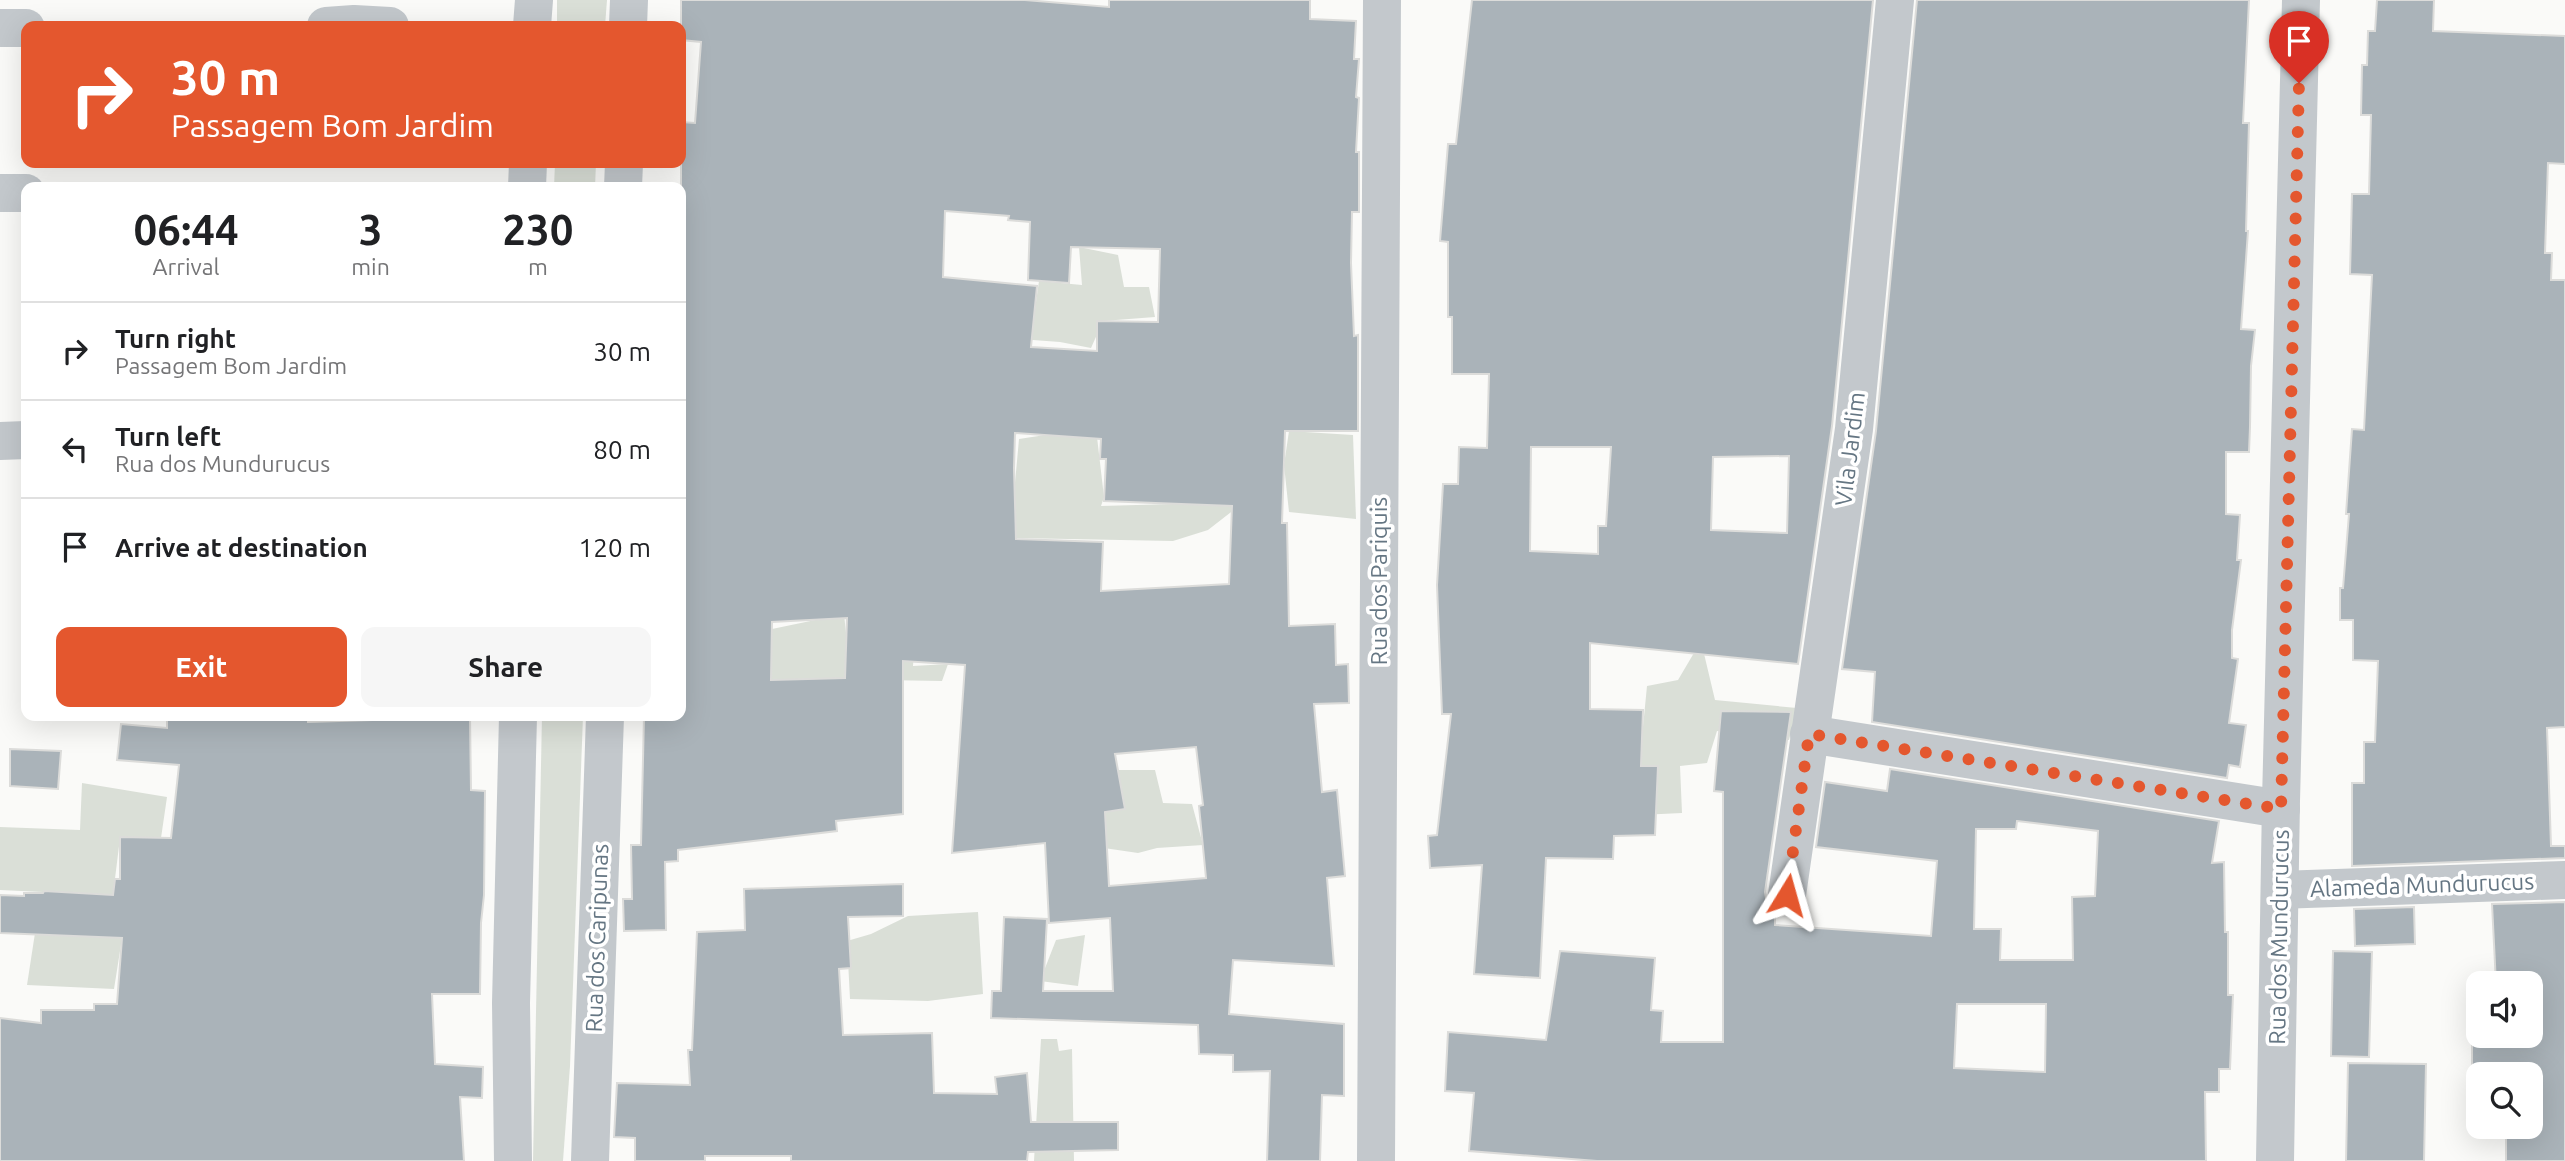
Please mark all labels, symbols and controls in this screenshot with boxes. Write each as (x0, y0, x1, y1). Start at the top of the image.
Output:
pin (2269, 11, 2329, 83)
icon: arrive (2280, 22, 2318, 60)
icon: right (56, 49, 147, 140)
text: 30 m (171, 49, 280, 104)
text: Passagem Bom Jardim (171, 107, 494, 143)
text: 06:44 (134, 206, 239, 253)
text: 3 (359, 206, 382, 253)
text: 230 (502, 206, 573, 253)
text: Arrival (153, 254, 220, 279)
text: min (351, 254, 390, 279)
text: m (528, 254, 548, 279)
text: Turn right (115, 324, 236, 353)
icon: right (56, 332, 94, 370)
text: 30 m (593, 337, 651, 366)
text: Passagem Bom Jardim (115, 353, 347, 378)
street label: Vila Jardim (1830, 390, 1869, 507)
text: Turn left (115, 422, 221, 451)
icon: left (56, 430, 94, 468)
text: 80 m (593, 435, 651, 464)
text: Rua dos Mundurucus (115, 451, 330, 476)
street label: Rua dos Pariquis (1366, 497, 1391, 665)
icon: arrive (56, 528, 94, 566)
text: Arrive at destination (115, 533, 368, 562)
text: 120 m (579, 533, 651, 562)
button: Exit (56, 627, 347, 707)
button: Share (361, 627, 651, 707)
street label: Rua dos Mundurucus (2264, 829, 2293, 1045)
street label: Rua dos Caripunas (581, 843, 612, 1033)
position arrow (1750, 858, 1824, 932)
street label: Alameda Mundurucus (2309, 868, 2535, 901)
map controls (2466, 971, 2543, 1139)
button: sound (2466, 971, 2543, 1048)
button: search (2466, 1062, 2543, 1139)

